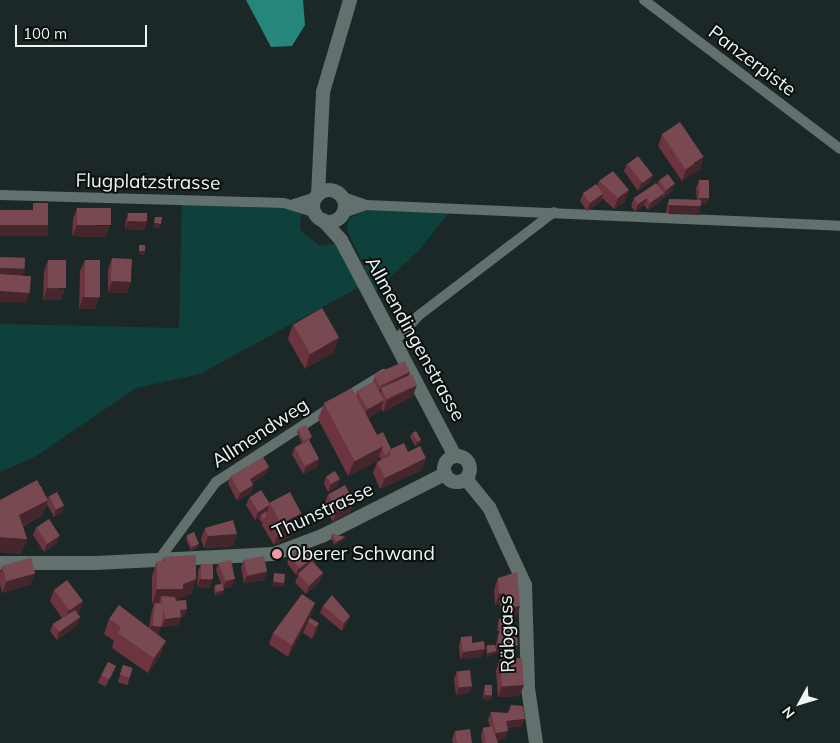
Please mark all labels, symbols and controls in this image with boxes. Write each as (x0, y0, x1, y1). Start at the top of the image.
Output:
scale bar (18, 15, 150, 47)
street label: Panzerpiste (704, 21, 800, 101)
text: 100 m (23, 24, 67, 43)
street label: Flugplatzstrasse (75, 169, 221, 195)
street label: Allmendingenstrasse (360, 253, 470, 425)
street label: Allmendweg (207, 393, 313, 473)
street label: Thunstrasse (269, 478, 377, 544)
place label: Oberer Schwand (287, 543, 435, 565)
marker: Oberer Schwand (271, 548, 283, 560)
street label: Räbgass (494, 595, 520, 673)
north arrow (775, 678, 825, 728)
text: N (778, 703, 799, 722)

